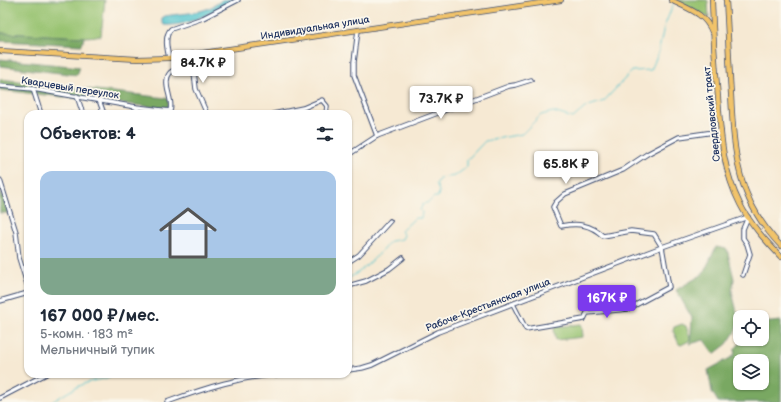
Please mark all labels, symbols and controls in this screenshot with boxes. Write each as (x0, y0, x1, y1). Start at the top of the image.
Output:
street label: Индивидуальная улица (260, 13, 370, 43)
pin: 84.7K ₽ (166, 50, 240, 84)
text: 84.7K ₽ (180, 55, 226, 71)
street label: Свердловский тракт (701, 66, 723, 162)
street label: Кварцевый переулок (20, 74, 120, 102)
pin: 73.7K ₽ (404, 86, 478, 120)
text: 73.7K ₽ (419, 91, 463, 107)
icon: filters (314, 123, 336, 145)
text: Объектов: 4 (40, 124, 136, 144)
pin: 65.8K ₽ (529, 151, 603, 185)
text: 65.8K ₽ (543, 156, 589, 172)
icon: home (152, 197, 224, 269)
street label: Рабоче-Крестьянская улица (424, 276, 552, 334)
pin: 167K ₽ (574, 285, 640, 319)
text: 167K ₽ (587, 290, 627, 306)
text: 167 000 ₽/мес. (40, 306, 159, 326)
map controls (733, 310, 769, 390)
button: locate (733, 310, 769, 346)
text: 5-комн. · 183 m² (40, 326, 133, 342)
text: Мельничный тупик (40, 342, 155, 358)
button: layers (733, 354, 769, 390)

